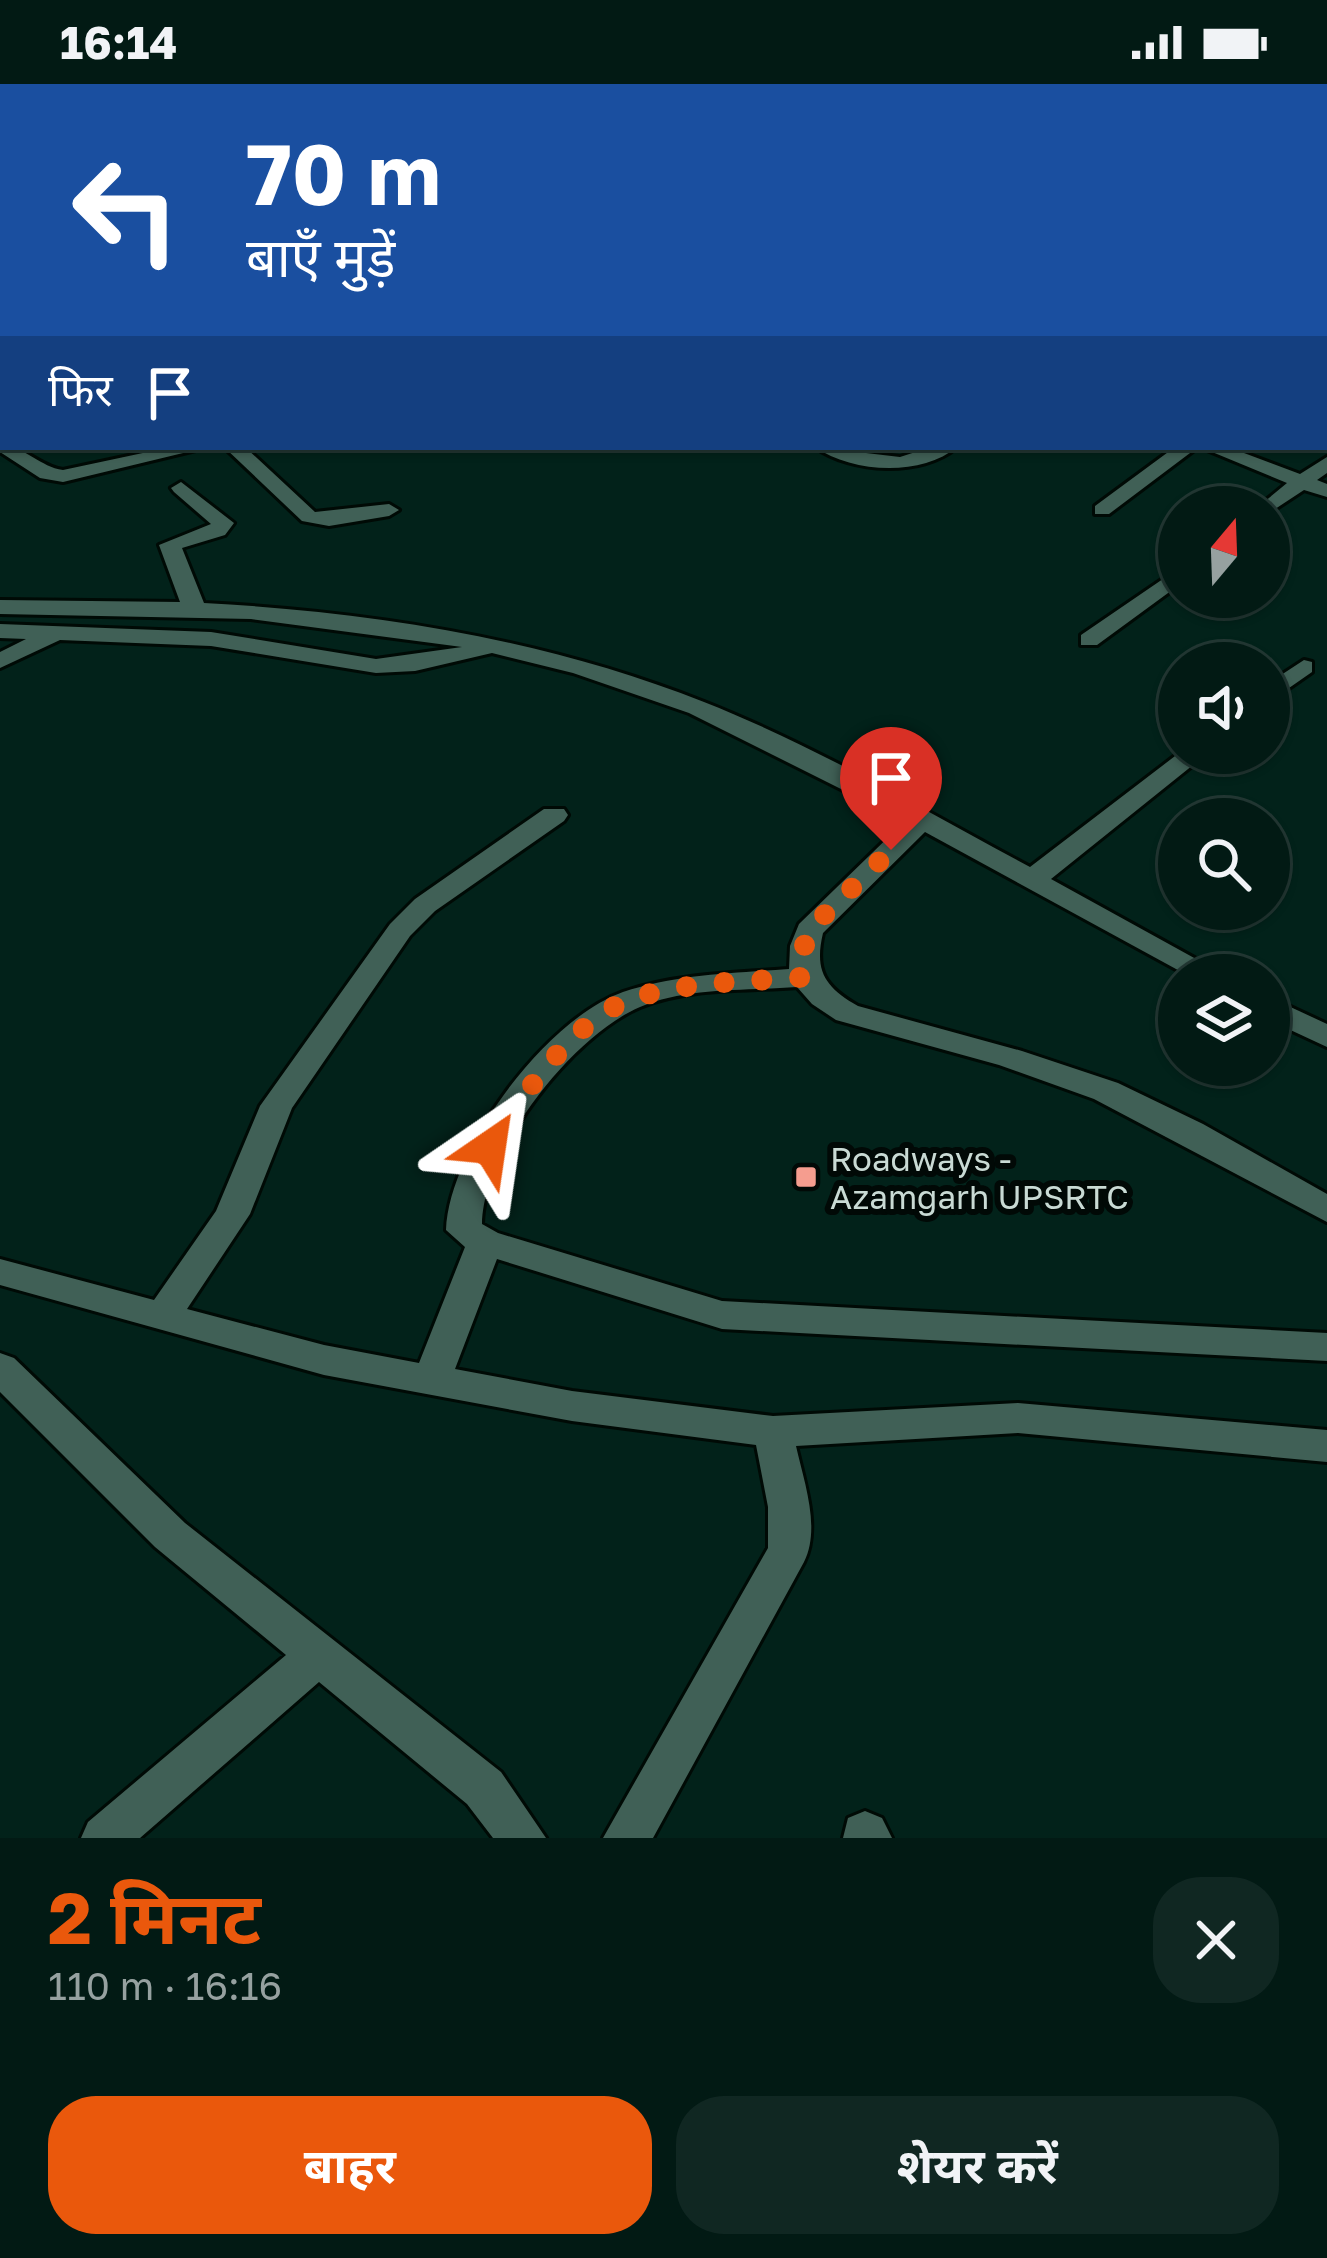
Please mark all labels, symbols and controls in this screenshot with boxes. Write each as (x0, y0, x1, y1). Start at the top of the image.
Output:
text: 16:14 (60, 15, 177, 69)
text: 70 m (246, 123, 441, 223)
icon: left (48, 132, 204, 288)
text: बाएँ मुड़ें (246, 224, 395, 289)
icon: arrive (137, 360, 203, 426)
text: फिर (48, 362, 113, 416)
north arrow (1158, 486, 1290, 618)
map controls (1158, 486, 1290, 1086)
button: sound (1158, 642, 1290, 774)
pin (840, 727, 942, 850)
icon: arrive (858, 745, 924, 811)
button: search (1158, 798, 1290, 930)
button: layers (1158, 954, 1290, 1086)
position arrow (427, 1084, 553, 1210)
place label: Roadways - Azamgarh UPSRTC (830, 1139, 1129, 1216)
marker: Roadways - Azamgarh UPSRTC (793, 1164, 819, 1190)
text: 2 मिनट (48, 1873, 261, 1960)
button: close (1153, 1877, 1279, 2003)
text: 110 m · 16:16 (48, 1962, 282, 2009)
button: बाहर (48, 2096, 652, 2234)
button: शेयर करें (676, 2096, 1279, 2234)

